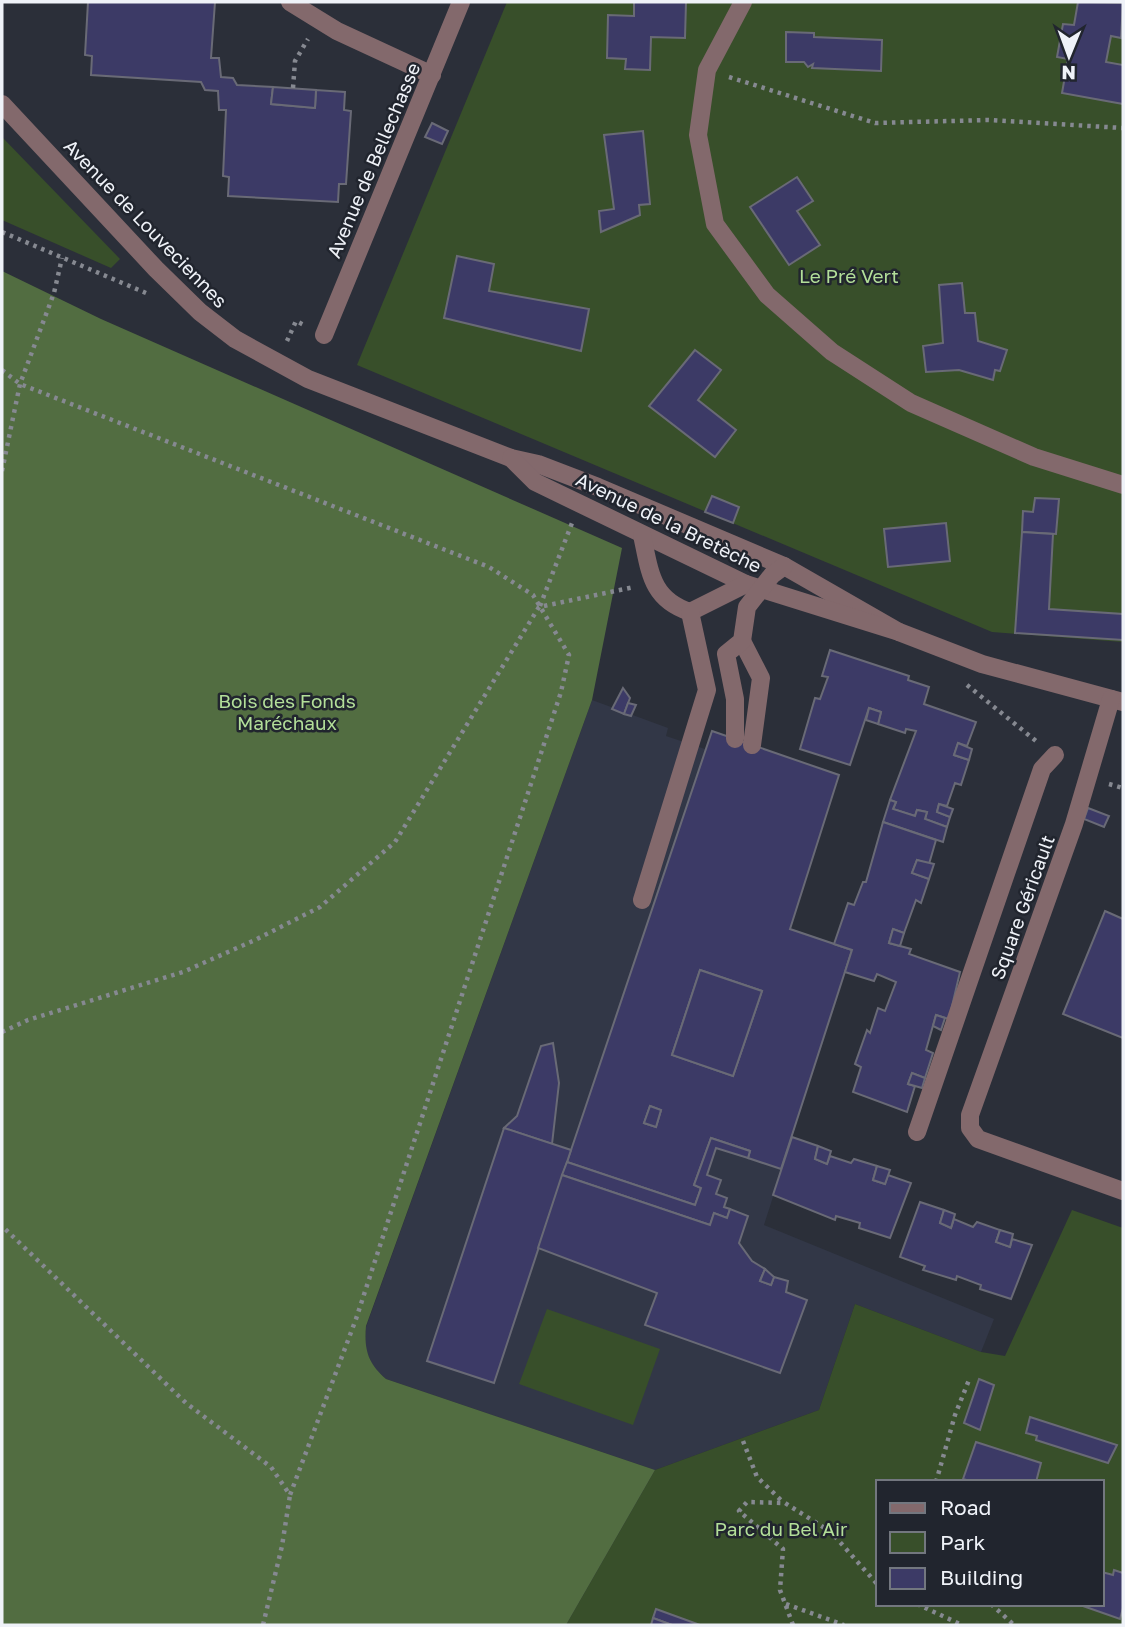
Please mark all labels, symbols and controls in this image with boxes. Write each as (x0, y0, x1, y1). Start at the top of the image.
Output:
north arrow (1034, 21, 1104, 91)
street label: Avenue de Bellechasse (321, 59, 425, 261)
text: N (1061, 62, 1076, 85)
street label: Avenue de Louveciennes (60, 134, 232, 312)
park label: Le Pré Vert (799, 264, 899, 287)
street label: Avenue de la Bretèche (573, 467, 765, 577)
park label: Bois des Fonds Maréchaux (218, 689, 356, 734)
street label: Square Géricault (985, 832, 1059, 982)
legend (876, 1480, 1104, 1606)
text: Road (940, 1494, 991, 1520)
park label: Parc du Bel Air (714, 1517, 848, 1540)
text: Park (940, 1529, 986, 1555)
text: Building (940, 1564, 1023, 1590)

